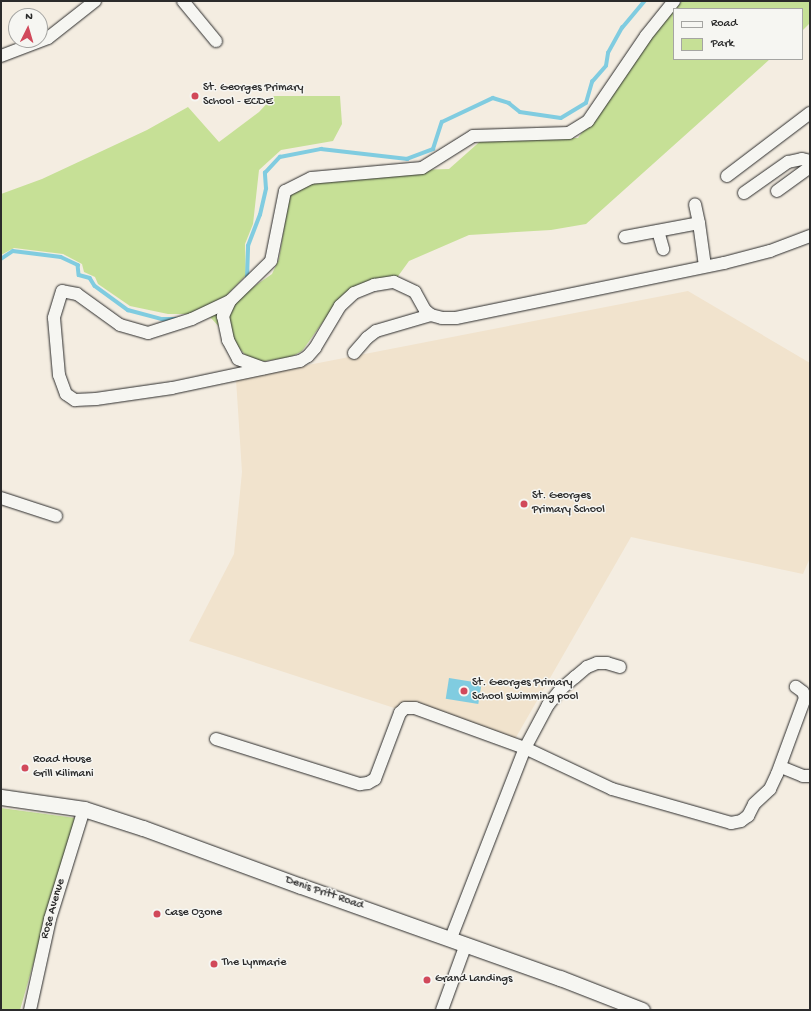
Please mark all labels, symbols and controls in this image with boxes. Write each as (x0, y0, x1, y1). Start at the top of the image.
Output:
north arrow (8, 8, 48, 48)
legend (673, 8, 803, 60)
text: N (25, 11, 33, 23)
text: Road (711, 17, 737, 31)
text: Park (711, 37, 734, 51)
place label: St. Georges Primary School - ECDE (203, 82, 303, 110)
marker: St. Georges Primary School - ECDE (190, 91, 200, 101)
place label: St. Georges Primary School (532, 490, 605, 518)
marker: St. Georges Primary School (519, 499, 529, 509)
place label: St. Georges Primary School swimming pool (472, 677, 578, 705)
marker: St. Georges Primary School swimming pool (459, 686, 469, 696)
place label: Road House Grill Kilimani (33, 754, 93, 782)
marker: Road House Grill Kilimani (20, 763, 30, 773)
street label: Denis Pritt Road (283, 874, 365, 914)
street label: Rose Avenue (39, 877, 69, 941)
place label: Case Ozone (165, 907, 222, 921)
marker: Case Ozone (152, 909, 162, 919)
place label: The Lynmarie (222, 957, 286, 971)
marker: The Lynmarie (209, 959, 219, 969)
place label: Grand Landings (435, 973, 512, 987)
marker: Grand Landings (422, 975, 432, 985)

